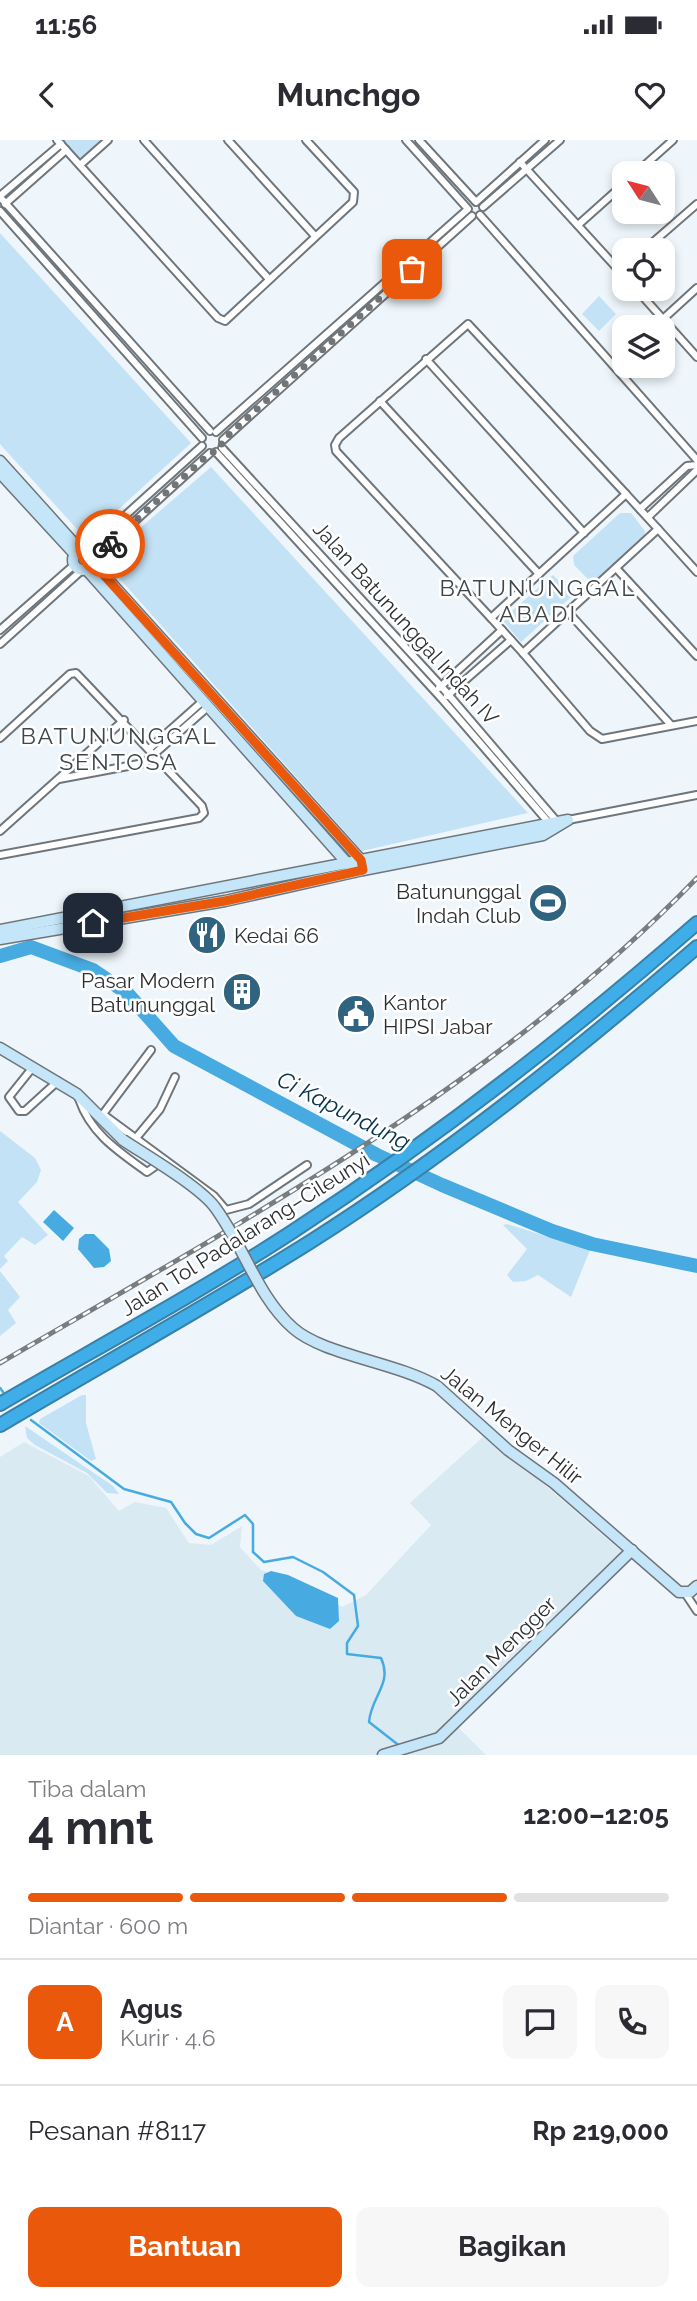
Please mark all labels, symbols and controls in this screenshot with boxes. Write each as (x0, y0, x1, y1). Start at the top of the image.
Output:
text: 11:56 (35, 10, 97, 40)
icon: back (28, 76, 66, 114)
text: Munchgo (277, 76, 420, 113)
icon: heart (631, 76, 669, 114)
north arrow (612, 161, 676, 224)
map controls (612, 161, 675, 378)
button: locate (612, 238, 675, 301)
pin (382, 239, 442, 299)
icon: bag (393, 250, 431, 288)
button: layers (612, 315, 675, 378)
courier (75, 509, 145, 579)
street label: Jalan Batununggal Indah IV (308, 516, 504, 730)
icon: bike (91, 525, 129, 563)
district label: BATUNUNGGAL ABADI (439, 574, 637, 627)
district label: BATUNUNGGAL SENTOSA (20, 722, 218, 775)
place label: Batununggal Indah Club (396, 879, 521, 928)
sports icon: Batununggal Indah Club (527, 882, 569, 924)
pin (63, 893, 123, 953)
icon: home (74, 904, 112, 942)
restaurant icon: Kedai 66 (186, 914, 228, 956)
place label: Kedai 66 (234, 923, 319, 948)
place label: Pasar Modern Batununggal (81, 968, 215, 1017)
building icon: Pasar Modern Batununggal (221, 971, 263, 1013)
place label: Kantor HIPSI Jabar (383, 990, 493, 1039)
public building icon: Kantor HIPSI Jabar (335, 993, 377, 1035)
water label: Ci Kapundung (273, 1065, 415, 1155)
street label: Jalan Tol Padalarang–Cileunyi (116, 1147, 374, 1321)
street label: Jalan Menger Hilir (436, 1360, 588, 1490)
street label: Jalan Mengger (441, 1591, 561, 1711)
text: Tiba dalam (28, 1775, 146, 1802)
text: 12:00–12:05 (523, 1800, 669, 1830)
text: 4 mnt (28, 1801, 153, 1855)
text: Diantar · 600 m (28, 1912, 188, 1939)
button: chat (503, 1985, 577, 2059)
button: phone (595, 1985, 669, 2059)
text: Agus (120, 1994, 182, 2024)
text: A (56, 2007, 74, 2037)
text: Kurir · 4.6 (120, 2024, 216, 2051)
text: Pesanan #8117 (28, 2116, 206, 2146)
text: Rp 219,000 (532, 2116, 669, 2146)
button: Bantuan (28, 2207, 342, 2287)
button: Bagikan (356, 2207, 669, 2287)

